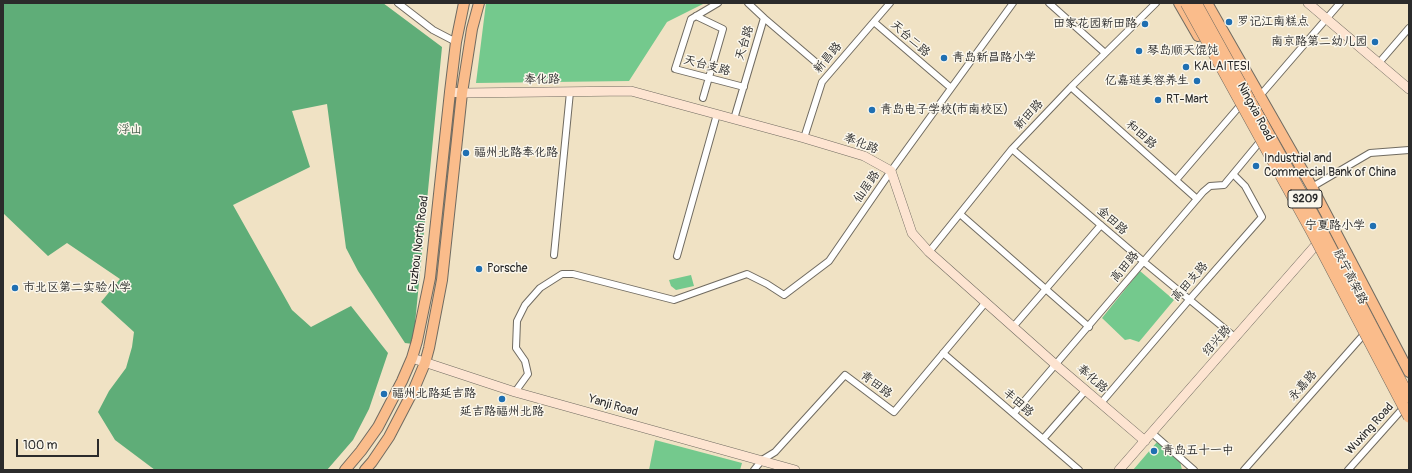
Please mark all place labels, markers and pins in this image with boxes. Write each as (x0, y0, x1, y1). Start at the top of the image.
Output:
place label: 罗记江南糕点 (1237, 15, 1309, 29)
place label: 田家花园新田路 (1053, 17, 1137, 31)
marker: 罗记江南糕点 (1224, 17, 1234, 27)
marker: 田家花园新田路 (1140, 19, 1150, 29)
place label: 南京路第二幼儿园 (1271, 35, 1367, 49)
marker: 南京路第二幼儿园 (1370, 37, 1380, 47)
place label: 琴岛顺天馄饨 (1147, 44, 1219, 58)
marker: 琴岛顺天馄饨 (1134, 46, 1144, 56)
place label: 青岛新昌路小学 (952, 51, 1036, 65)
marker: 青岛新昌路小学 (939, 53, 949, 63)
place label: KALAITESI (1194, 60, 1250, 74)
marker: KALAITESI (1181, 62, 1191, 72)
place label: 亿嘉琏美容养生 (1105, 74, 1189, 88)
marker: 亿嘉琏美容养生 (1192, 76, 1202, 86)
place label: RT-Mart (1166, 93, 1208, 107)
marker: RT-Mart (1153, 95, 1163, 105)
place label: 青岛电子学校(市南校区) (880, 103, 1008, 117)
marker: 青岛电子学校(市南校区) (867, 105, 877, 115)
place label: 福州北路奉化路 (474, 146, 558, 160)
marker: 福州北路奉化路 (461, 148, 471, 158)
place label: Industrial and Commercial Bank of China (1264, 152, 1396, 180)
marker: Industrial and Commercial Bank of China (1251, 161, 1261, 171)
place label: 宁夏路小学 (1305, 219, 1365, 233)
marker: 宁夏路小学 (1368, 221, 1378, 231)
place label: Porsche (487, 262, 527, 276)
marker: Porsche (474, 264, 484, 274)
place label: 市北区第二实验小学 (23, 281, 131, 295)
marker: 市北区第二实验小学 (10, 283, 20, 293)
place label: 福州北路延吉路 (392, 387, 476, 401)
marker: 福州北路延吉路 (379, 389, 389, 399)
marker: 延吉路福州北路 (497, 394, 507, 404)
place label: 延吉路福州北路 (460, 405, 544, 419)
place label: 青岛五十一中 (1162, 444, 1234, 458)
marker: 青岛五十一中 (1149, 446, 1159, 456)

